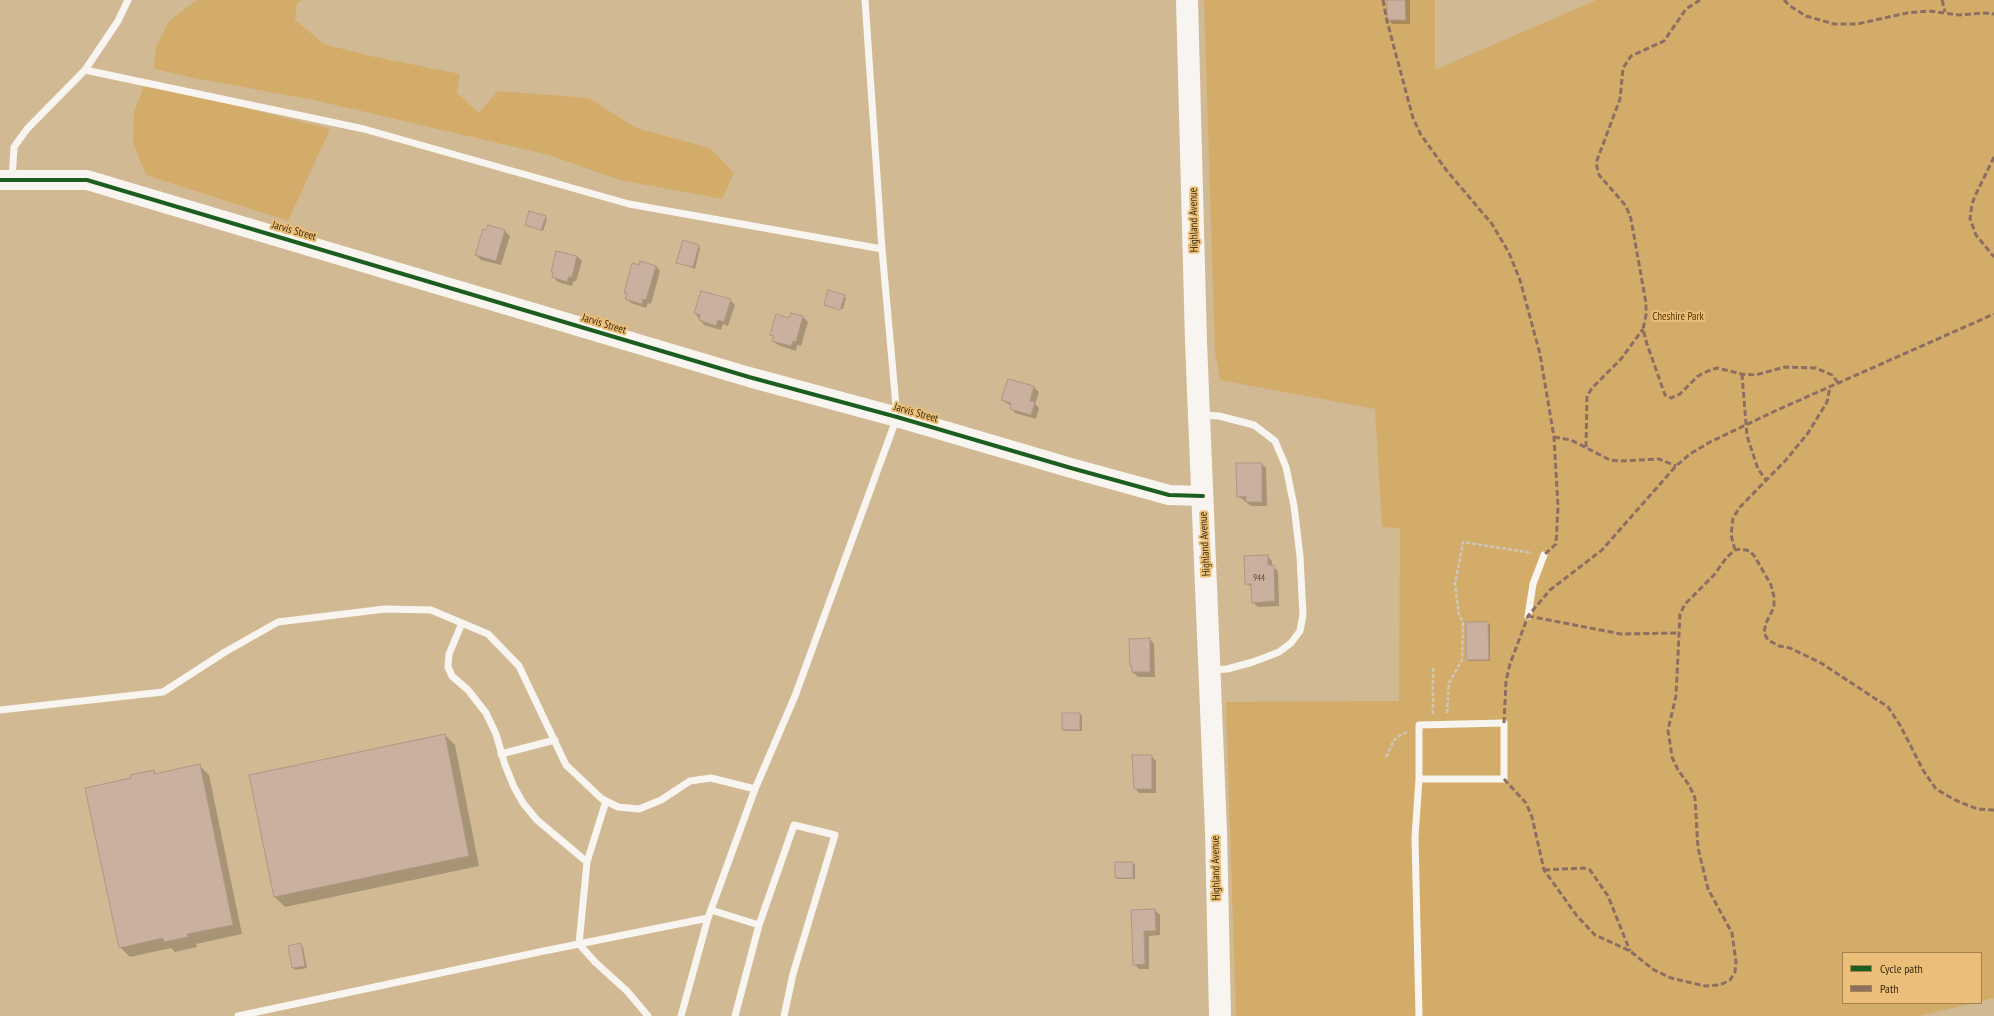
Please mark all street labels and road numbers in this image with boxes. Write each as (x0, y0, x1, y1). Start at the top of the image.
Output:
street label: Highland Avenue (1187, 188, 1201, 252)
street label: Jarvis Street (270, 218, 318, 244)
street label: Jarvis Street (580, 311, 628, 337)
street label: Jarvis Street (892, 400, 940, 426)
street label: Highland Avenue (1197, 511, 1213, 577)
street label: Highland Avenue (1209, 836, 1223, 900)

